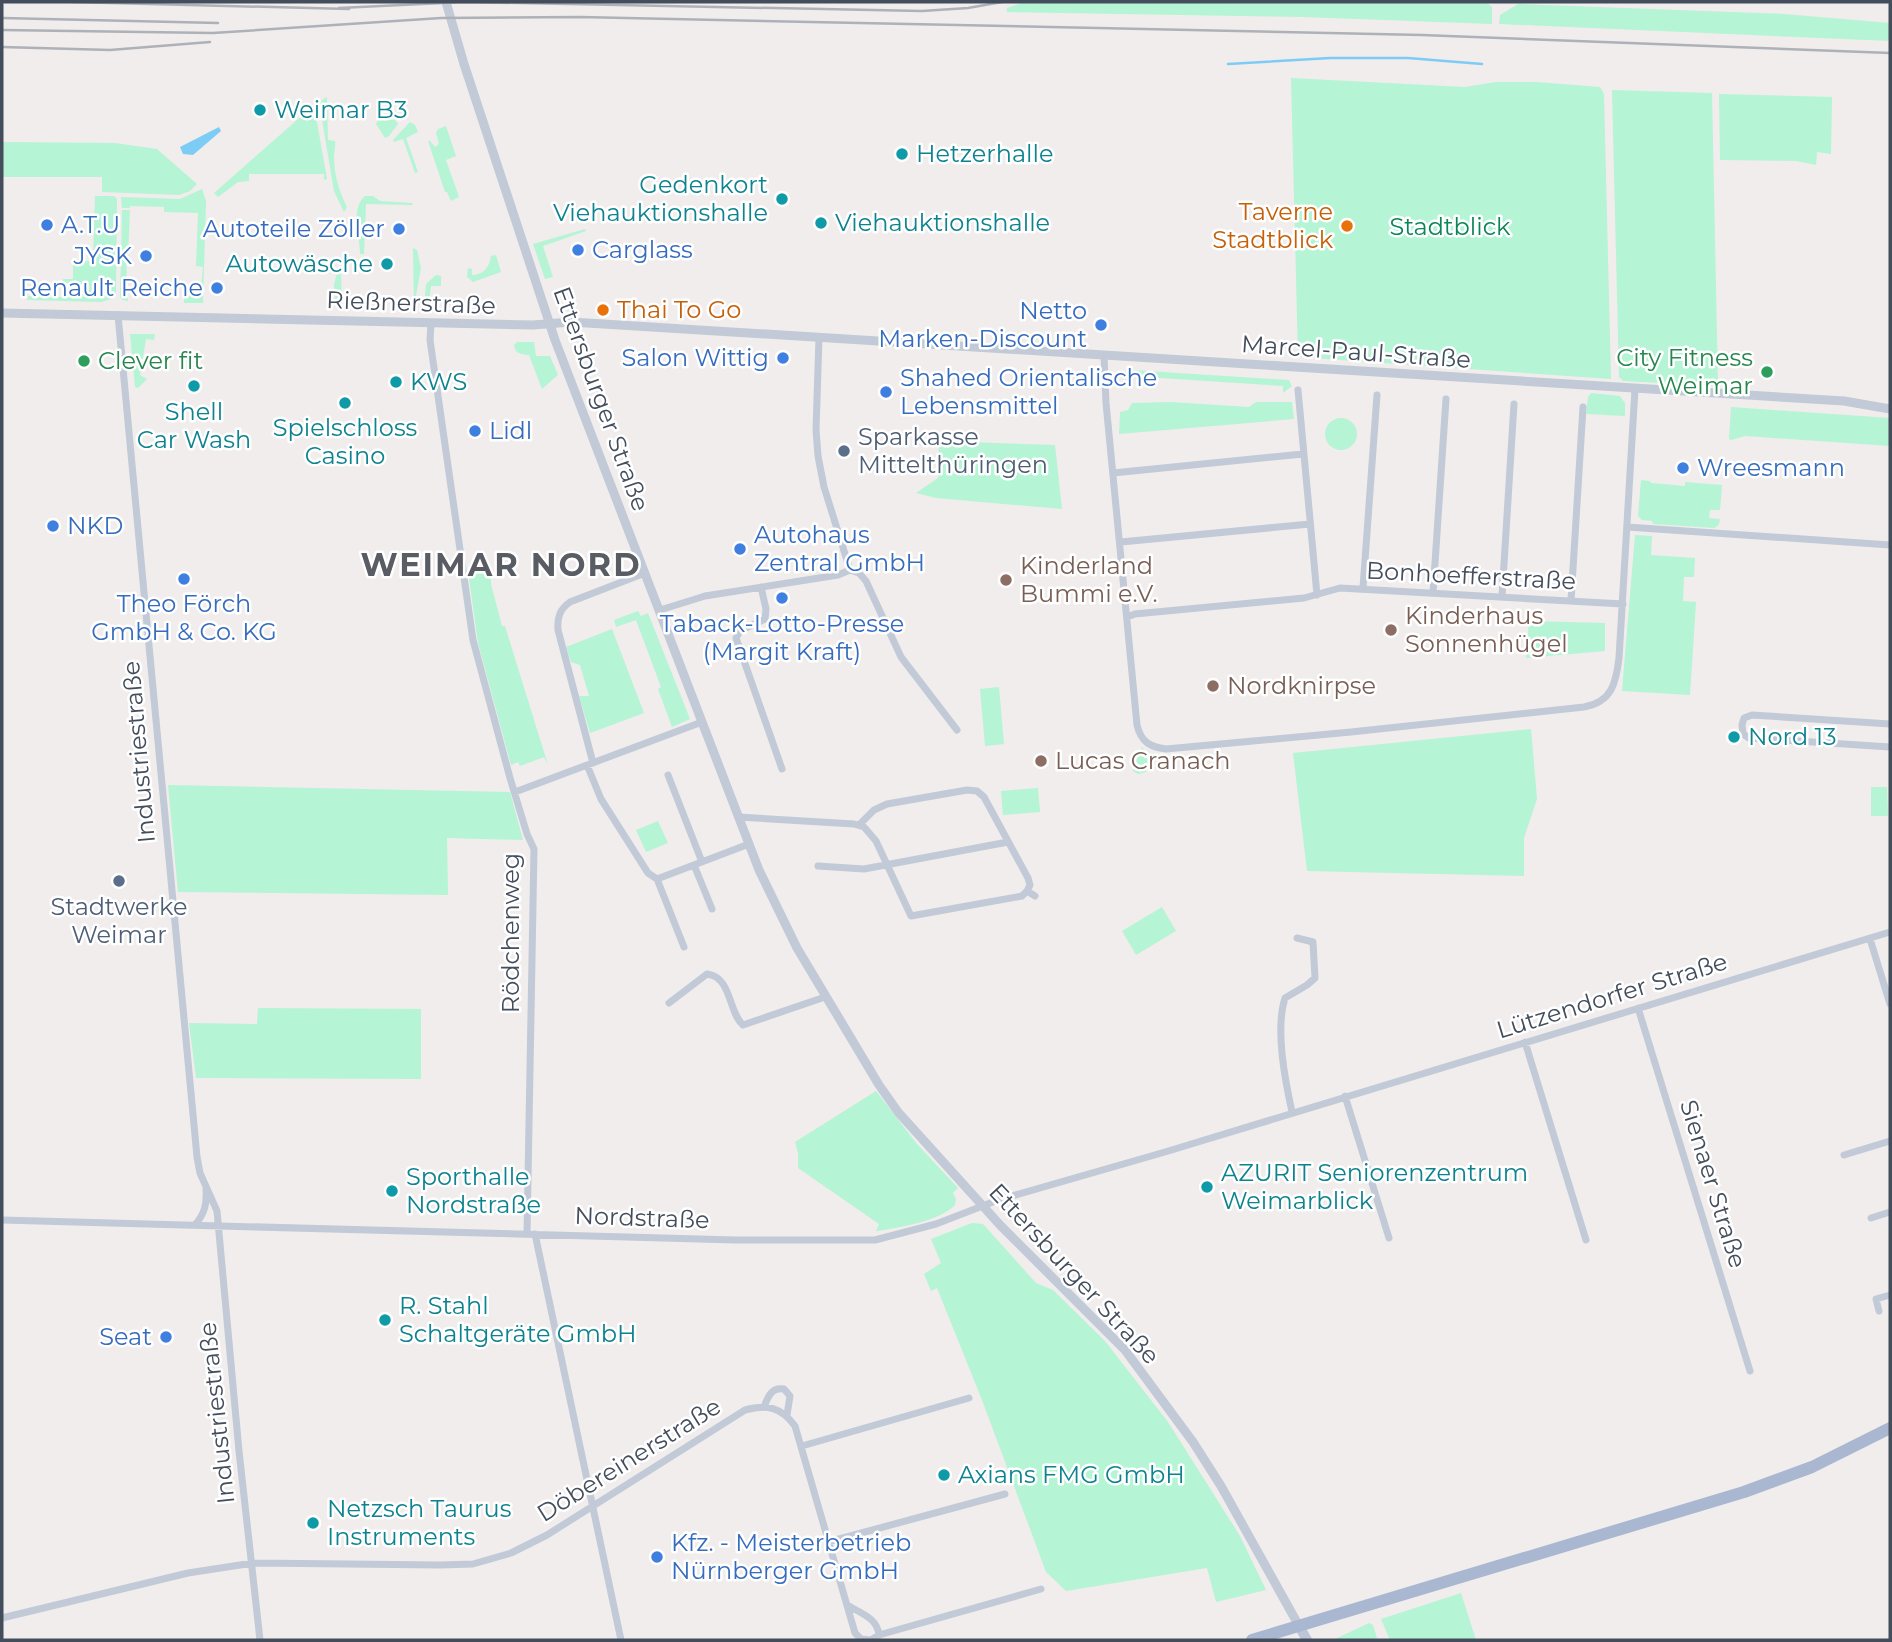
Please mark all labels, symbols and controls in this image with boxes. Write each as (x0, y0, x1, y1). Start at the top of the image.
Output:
place label: Weimar B3 (274, 95, 407, 124)
marker: Weimar B3 (252, 102, 268, 118)
place label: Hetzerhalle (916, 139, 1054, 168)
marker: Hetzerhalle (894, 146, 910, 162)
place label: Gedenkort Viehauktionshalle (553, 170, 768, 227)
marker: Gedenkort Viehauktionshalle (774, 191, 790, 207)
place label: Taverne Stadtblick (1212, 197, 1334, 254)
place label: Viehauktionshalle (835, 208, 1050, 237)
place label: A.T.U (61, 210, 120, 239)
park label: Stadtblick (1390, 212, 1511, 241)
place label: Autoteile Zöller (203, 214, 385, 243)
marker: Viehauktionshalle (813, 215, 829, 231)
marker: A.T.U (39, 217, 55, 233)
marker: Taverne Stadtblick (1339, 218, 1355, 234)
marker: Autoteile Zöller (391, 221, 407, 237)
place label: Carglass (592, 235, 693, 264)
place label: JYSK (73, 241, 132, 270)
marker: Carglass (570, 242, 586, 258)
marker: JYSK (138, 248, 154, 264)
place label: Autowäsche (225, 249, 373, 278)
marker: Autowäsche (379, 256, 395, 272)
place label: Renault Reiche (20, 273, 203, 302)
marker: Renault Reiche (209, 280, 225, 296)
street label: Ettersburger Straße (547, 283, 656, 515)
street label: Rießnerstraße (326, 285, 496, 320)
place label: Thai To Go (617, 295, 741, 324)
place label: Netto Marken-Discount (878, 296, 1087, 353)
marker: Thai To Go (595, 302, 611, 318)
marker: Netto Marken-Discount (1093, 317, 1109, 333)
street label: Marcel-Paul-Straße (1240, 329, 1472, 374)
place label: Salon Wittig (622, 343, 769, 372)
place label: City Fitness Weimar (1616, 343, 1753, 400)
place label: Clever fit (98, 346, 203, 375)
marker: Salon Wittig (775, 350, 791, 366)
marker: Clever fit (76, 353, 92, 369)
place label: Shahed Orientalische Lebensmittel (900, 363, 1157, 420)
marker: City Fitness Weimar (1759, 364, 1775, 380)
place label: KWS (410, 367, 467, 396)
marker: KWS (388, 374, 404, 390)
marker: Shell Car Wash (186, 378, 202, 394)
marker: Shahed Orientalische Lebensmittel (878, 384, 894, 400)
marker: Spielschloss Casino (337, 395, 353, 411)
place label: Shell Car Wash (137, 397, 251, 454)
place label: Spielschloss Casino (273, 413, 417, 470)
place label: Lidl (489, 416, 532, 445)
place label: Sparkasse Mittelthüringen (858, 422, 1048, 479)
marker: Lidl (467, 423, 483, 439)
marker: Sparkasse Mittelthüringen (836, 443, 852, 459)
place label: Wreesmann (1697, 453, 1845, 482)
marker: Wreesmann (1675, 460, 1691, 476)
place label: NKD (67, 511, 123, 540)
marker: NKD (45, 518, 61, 534)
place label: Autohaus Zentral GmbH (754, 520, 925, 577)
marker: Autohaus Zentral GmbH (732, 541, 748, 557)
district label: WEIMAR NORD (360, 545, 642, 584)
place label: Kinderland Bummi e.V. (1020, 551, 1158, 608)
street label: Bonhoefferstraße (1365, 556, 1577, 595)
marker: Theo Förch GmbH & Co. KG (176, 571, 192, 587)
marker: Kinderland Bummi e.V. (998, 572, 1014, 588)
place label: Theo Förch GmbH & Co. KG (91, 589, 277, 646)
marker: Taback-Lotto-Presse (Margit Kraft) (774, 590, 790, 606)
place label: Kinderhaus Sonnenhügel (1405, 601, 1568, 658)
place label: Taback-Lotto-Presse (Margit Kraft) (660, 609, 904, 666)
marker: Kinderhaus Sonnenhügel (1383, 622, 1399, 638)
street label: Industriestraße (116, 660, 161, 844)
place label: Nordknirpse (1227, 671, 1376, 700)
marker: Nordknirpse (1205, 678, 1221, 694)
place label: Nord 13 (1748, 722, 1837, 751)
marker: Nord 13 (1726, 729, 1742, 745)
place label: Lucas Cranach (1055, 746, 1231, 775)
marker: Lucas Cranach (1033, 753, 1049, 769)
street label: Rödchenweg (496, 853, 525, 1013)
marker: Stadtwerke Weimar (111, 873, 127, 889)
place label: Stadtwerke Weimar (51, 892, 187, 949)
street label: Lützendorfer Straße (1493, 947, 1731, 1044)
street label: Sienaer Straße (1674, 1096, 1753, 1271)
place label: AZURIT Seniorenzentrum Weimarblick (1221, 1158, 1528, 1215)
place label: Sporthalle Nordstraße (406, 1162, 541, 1219)
street label: Ettersburger Straße (983, 1177, 1166, 1370)
marker: AZURIT Seniorenzentrum Weimarblick (1199, 1179, 1215, 1195)
marker: Sporthalle Nordstraße (384, 1183, 400, 1199)
street label: Nordstraße (574, 1201, 710, 1234)
place label: R. Stahl Schaltgeräte GmbH (399, 1291, 637, 1348)
marker: R. Stahl Schaltgeräte GmbH (377, 1312, 393, 1328)
street label: Industriestraße (193, 1321, 240, 1505)
place label: Seat (99, 1322, 152, 1351)
marker: Seat (158, 1329, 174, 1345)
street label: Döbereinerstraße (532, 1391, 726, 1528)
place label: Axians FMG GmbH (958, 1460, 1185, 1489)
marker: Axians FMG GmbH (936, 1467, 952, 1483)
place label: Netzsch Taurus Instruments (327, 1494, 511, 1551)
marker: Netzsch Taurus Instruments (305, 1515, 321, 1531)
place label: Kfz. - Meisterbetrieb Nürnberger GmbH (671, 1528, 911, 1585)
marker: Kfz. - Meisterbetrieb Nürnberger GmbH (649, 1549, 665, 1565)

